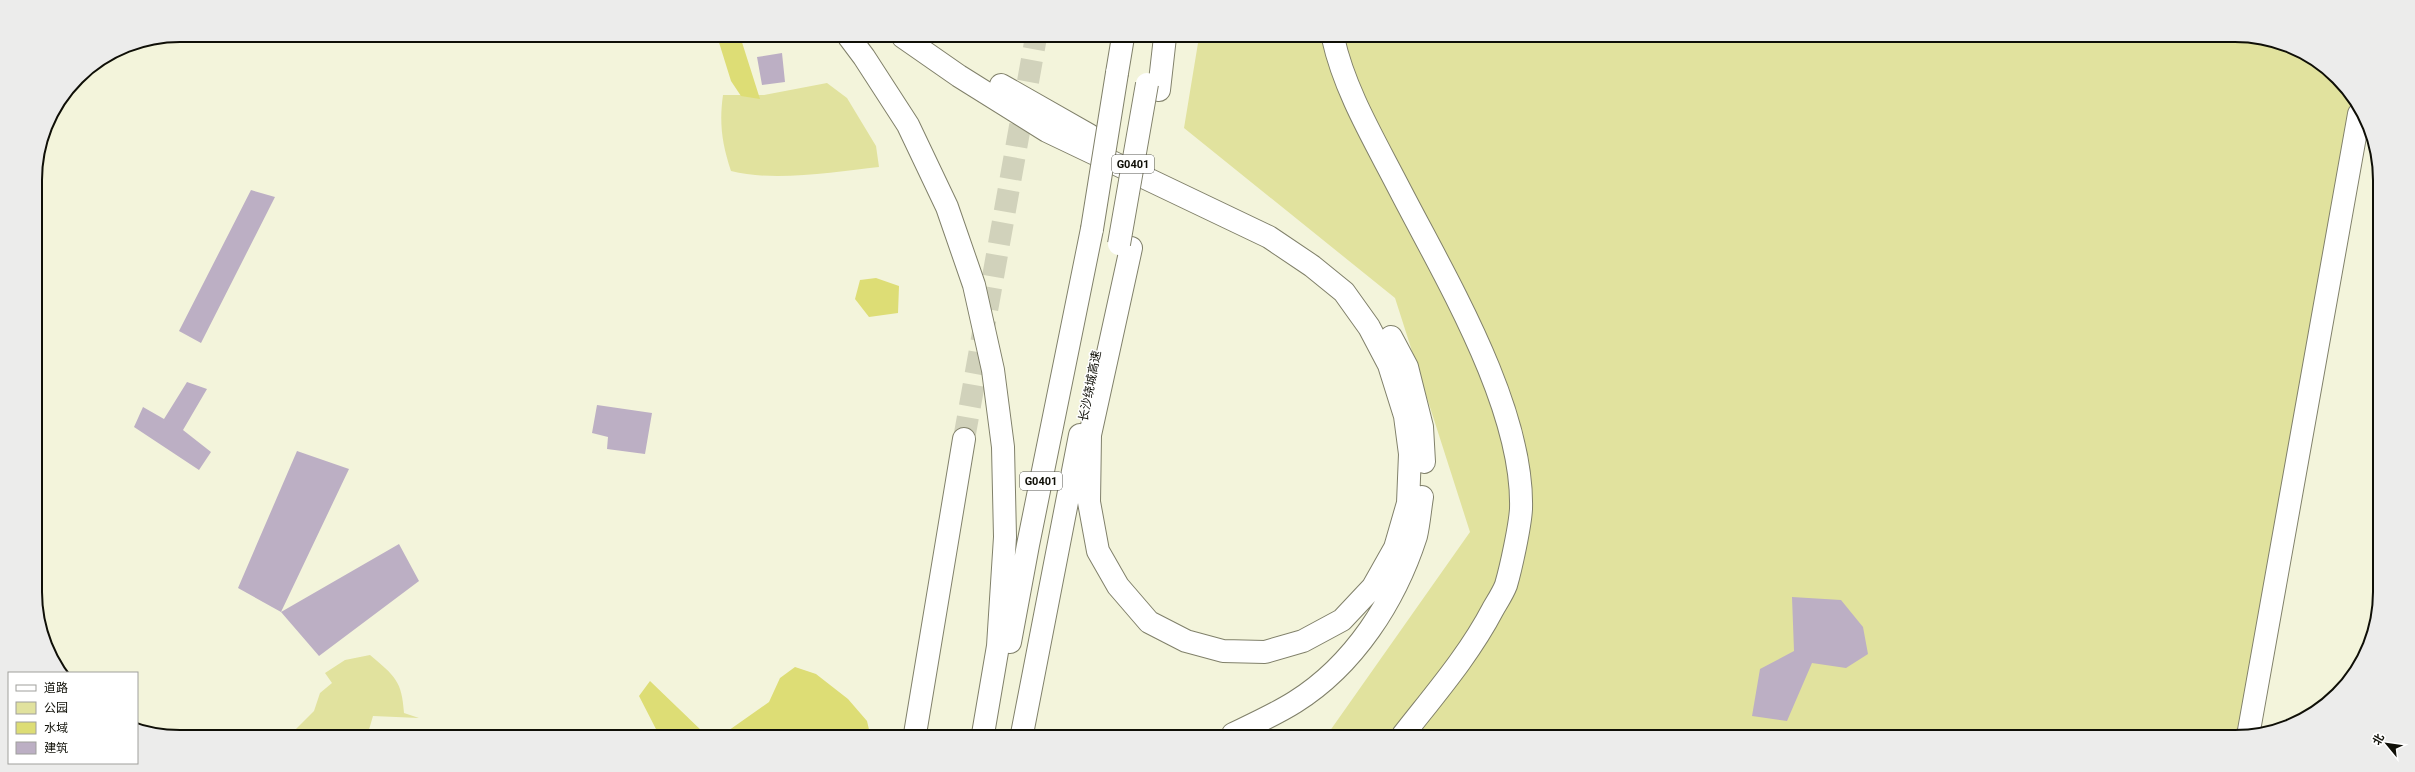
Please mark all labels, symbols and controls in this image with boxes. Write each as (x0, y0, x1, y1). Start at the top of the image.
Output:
road number: G0401 (1112, 155, 1154, 173)
street label: 长沙绕城高速 (1076, 349, 1104, 423)
road number: G0401 (1020, 472, 1062, 490)
legend (8, 672, 138, 764)
text: 道路 (44, 681, 68, 695)
text: 公园 (44, 701, 68, 715)
text: 水域 (44, 721, 68, 735)
north arrow (2367, 724, 2407, 764)
text: 北 (2370, 731, 2387, 747)
text: 建筑 (44, 741, 68, 755)

